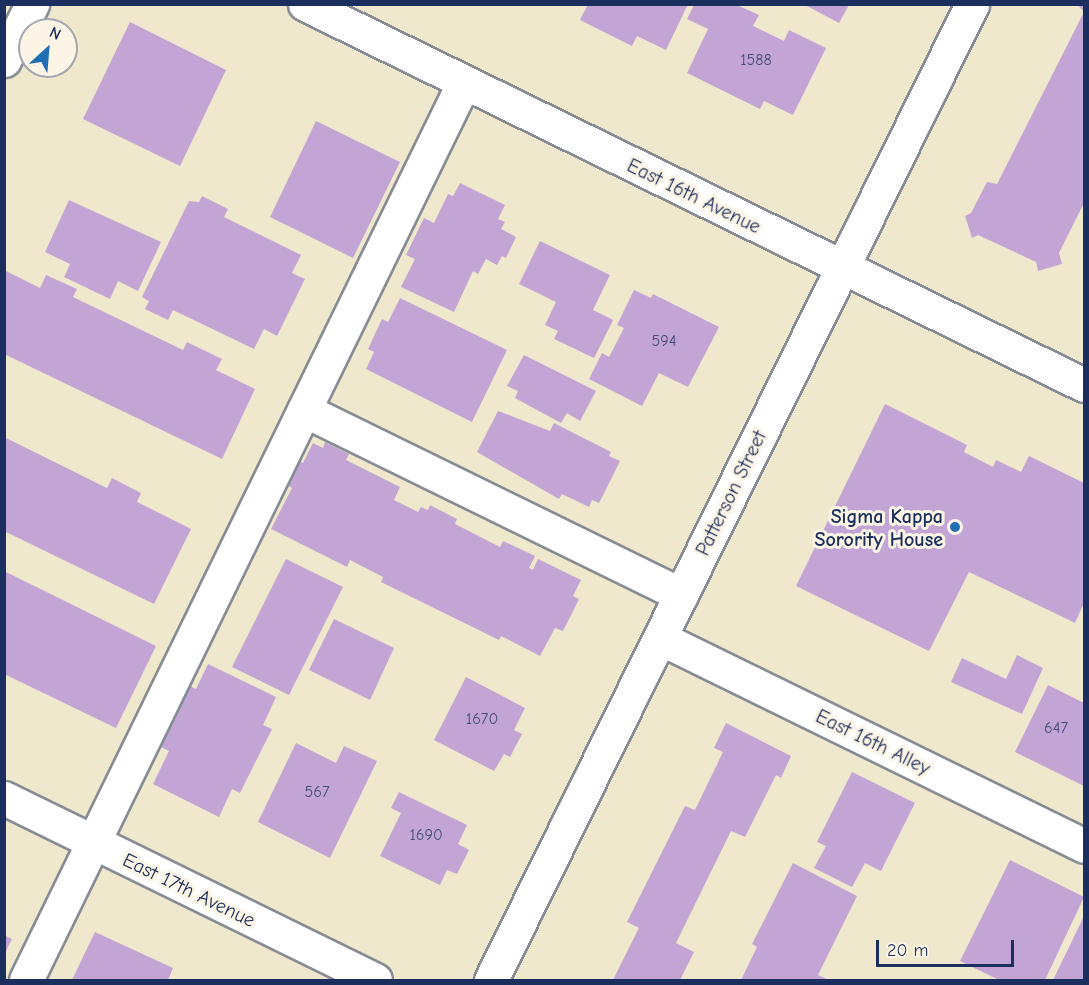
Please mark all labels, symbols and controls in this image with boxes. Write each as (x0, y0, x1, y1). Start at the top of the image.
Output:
north arrow (18, 18, 78, 78)
text: N (46, 23, 64, 44)
house number: 1588 (740, 50, 772, 70)
street label: East 16th Avenue (623, 153, 765, 239)
house number: 594 (652, 331, 676, 351)
street label: Patterson Street (690, 427, 772, 559)
place label: Sigma Kappa Sorority House (815, 504, 943, 551)
marker: Sigma Kappa Sorority House (948, 520, 962, 534)
street label: East 16th Alley (812, 704, 934, 780)
house number: 1670 (466, 709, 498, 729)
house number: 647 (1044, 718, 1068, 738)
house number: 567 (305, 782, 329, 802)
house number: 1690 (409, 825, 443, 845)
street label: East 17th Avenue (119, 848, 259, 932)
scale bar (879, 928, 1017, 966)
text: 20 m (887, 940, 928, 961)

